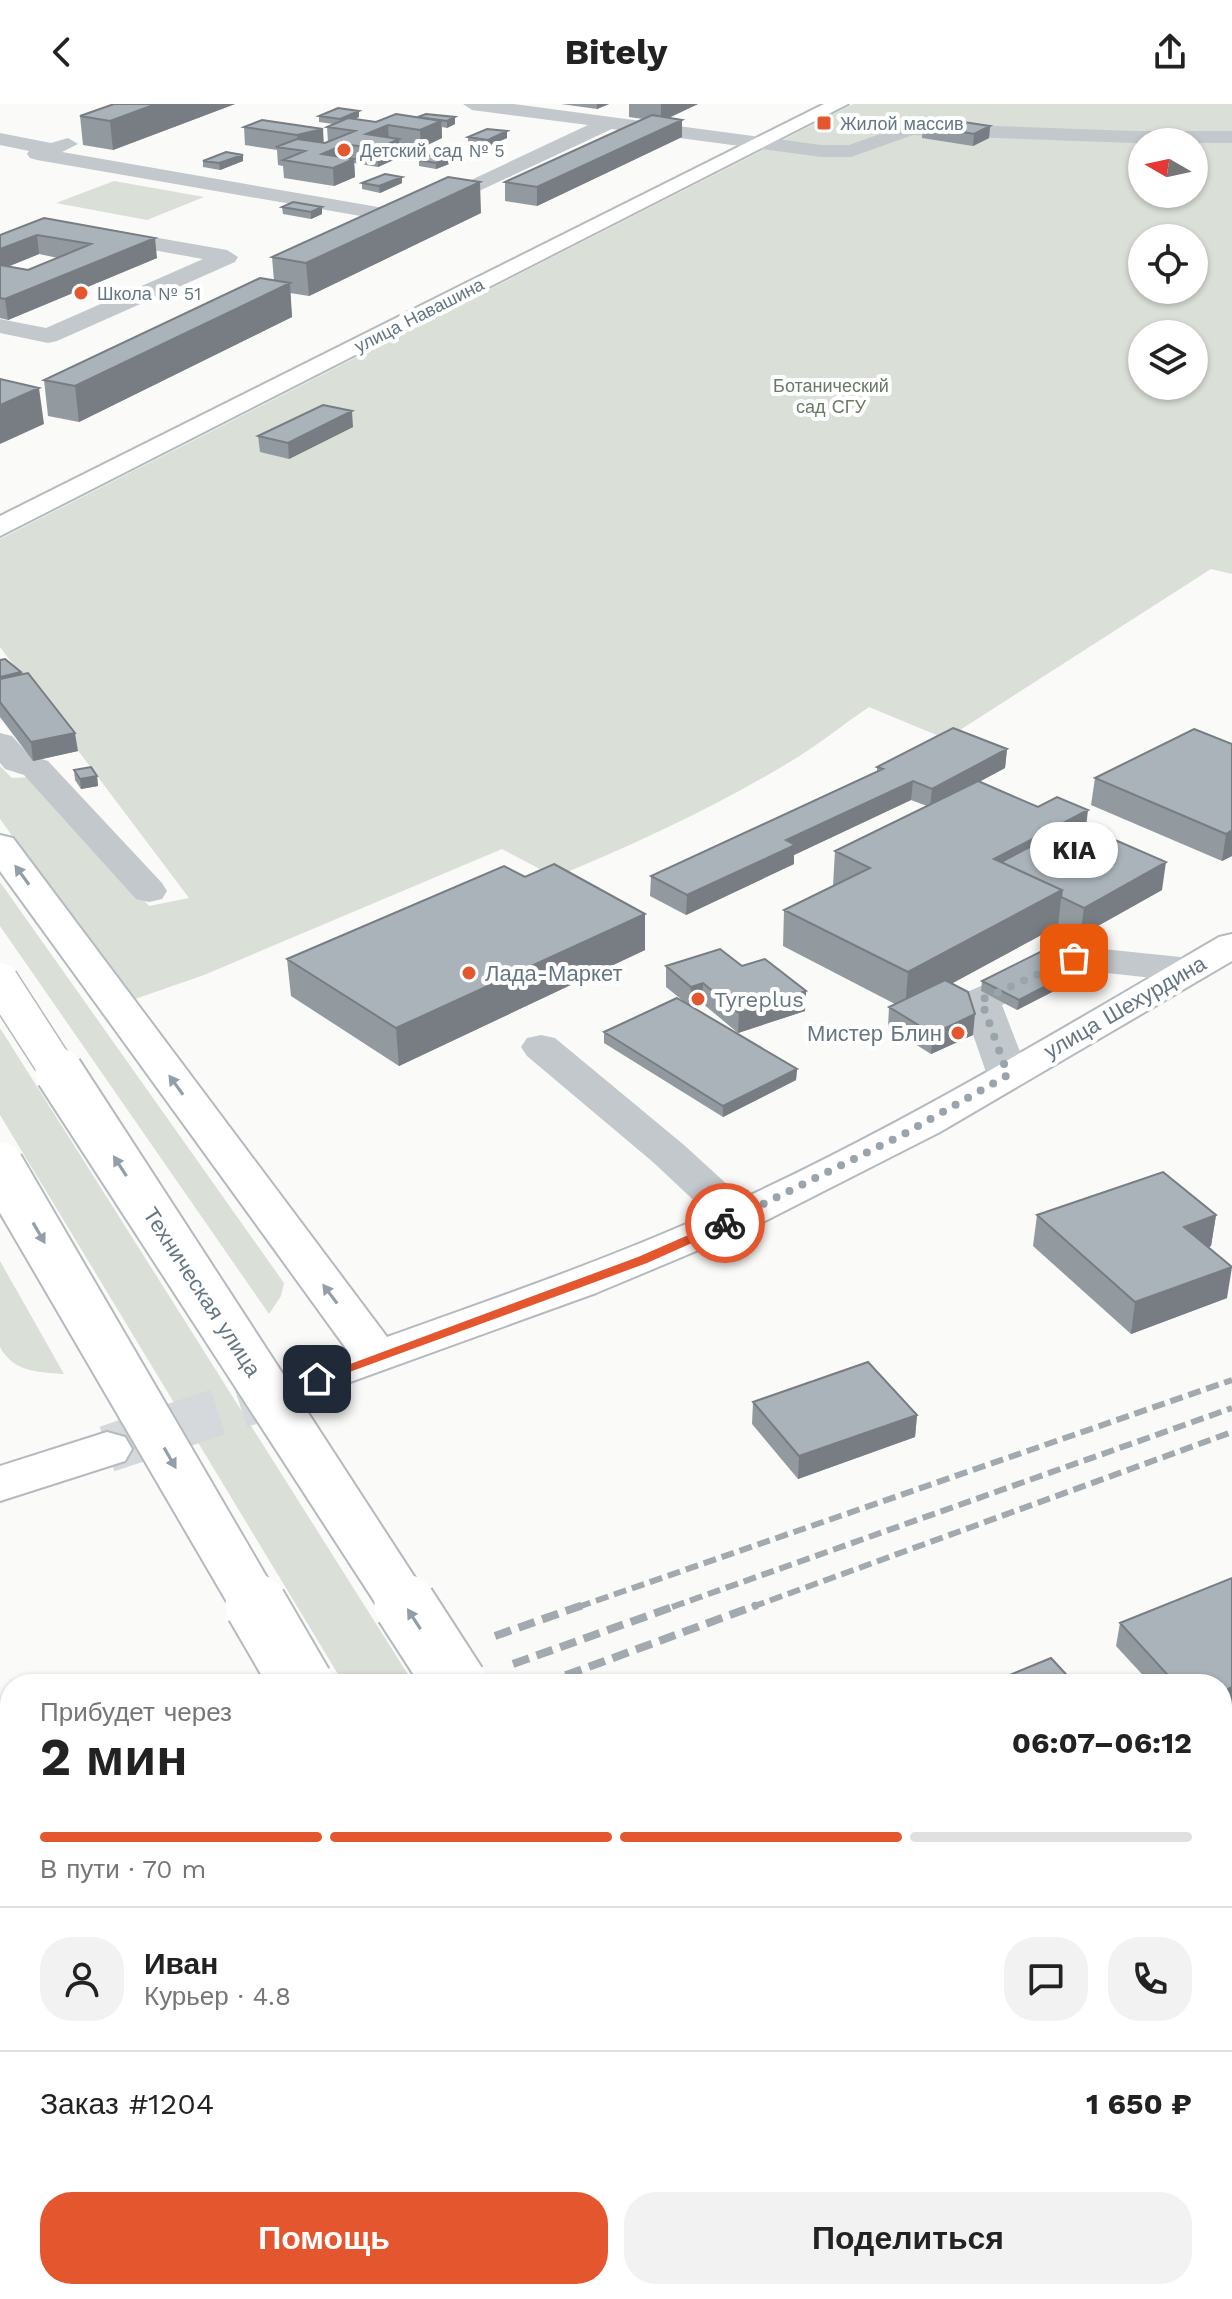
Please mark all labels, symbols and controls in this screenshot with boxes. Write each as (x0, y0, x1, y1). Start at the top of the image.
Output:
icon: back (40, 30, 84, 74)
icon: share (1148, 30, 1192, 74)
text: Bitely (564, 31, 668, 73)
place label: Жилой массив (840, 113, 964, 134)
marker: Жилой массив (815, 114, 833, 132)
north arrow (1128, 128, 1208, 208)
map controls (1128, 128, 1208, 400)
place label: Детский сад № 5 (360, 140, 505, 161)
marker: Детский сад № 5 (335, 141, 353, 159)
button: locate (1128, 224, 1208, 304)
street label: улица Навашина (351, 273, 488, 357)
place label: Школа № 51 (97, 283, 201, 304)
marker: Школа № 51 (72, 284, 90, 302)
button: layers (1128, 320, 1208, 400)
park label: Ботанический сад СГУ (773, 375, 889, 417)
callout: KIA (1030, 822, 1118, 878)
text: KIA (1052, 835, 1096, 865)
one-way arrow (14, 865, 30, 886)
pin (1040, 924, 1108, 992)
icon: bag (1052, 936, 1096, 980)
street label: улица Шехурдина (1040, 950, 1211, 1064)
place label: Лада-Маркет (485, 961, 622, 986)
marker: Лада-Маркет (460, 964, 478, 982)
place label: Tyreplus (714, 987, 804, 1012)
marker: Tyreplus (689, 990, 707, 1008)
place label: Мистер Блин (807, 1021, 942, 1046)
marker: Мистер Блин (949, 1024, 967, 1042)
one-way arrow (169, 1074, 184, 1095)
one-way arrow (112, 1155, 127, 1176)
courier (685, 1183, 765, 1263)
icon: bike (703, 1201, 747, 1245)
street label: Техническая улица (138, 1203, 266, 1382)
one-way arrow (32, 1222, 46, 1244)
one-way arrow (323, 1284, 339, 1304)
pin (283, 1345, 351, 1413)
icon: home (295, 1357, 339, 1401)
one-way arrow (163, 1447, 177, 1469)
one-way arrow (407, 1608, 422, 1629)
text: Прибудет через (40, 1697, 232, 1727)
text: 06:07–06:12 (1012, 1725, 1192, 1760)
text: 2 мин (40, 1727, 188, 1788)
text: В пути · 70 m (40, 1854, 206, 1884)
button: person (40, 1937, 124, 2021)
button: chat (1004, 1937, 1088, 2021)
button: phone (1108, 1937, 1192, 2021)
text: Иван (144, 1946, 218, 1981)
text: Курьер · 4.8 (144, 1981, 291, 2011)
text: Заказ #1204 (40, 2086, 214, 2121)
text: 1 650 ₽ (1086, 2086, 1192, 2121)
button: Помощь (40, 2192, 608, 2284)
button: Поделиться (624, 2192, 1192, 2284)

